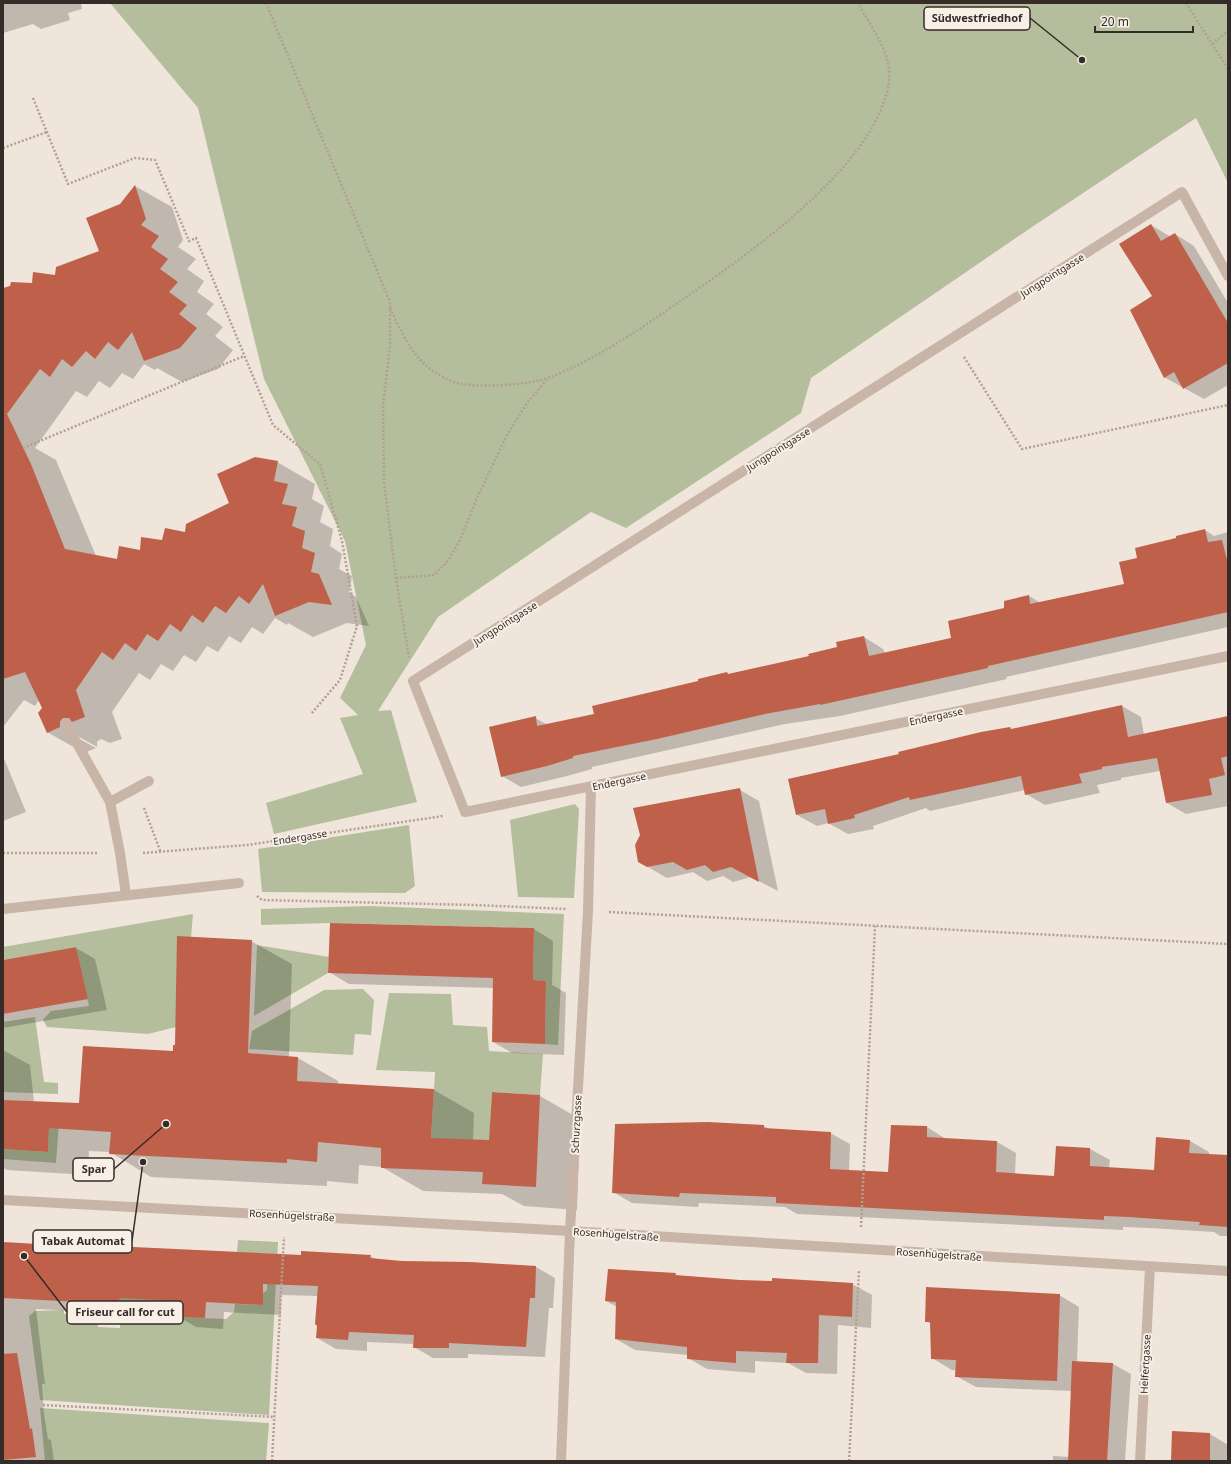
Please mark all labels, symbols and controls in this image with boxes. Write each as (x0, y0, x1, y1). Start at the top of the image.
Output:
callout: Südwestfriedhof (924, 7, 1030, 30)
scale bar (1095, 8, 1193, 34)
text: Südwestfriedhof (932, 10, 1023, 25)
text: 20 m (1101, 13, 1129, 30)
street label: Jungpointgasse (1017, 250, 1087, 301)
street label: Jungpointgasse (743, 424, 813, 475)
street label: Jungpointgasse (470, 598, 540, 649)
street label: Endergasse (908, 703, 964, 729)
street label: Endergasse (591, 768, 647, 794)
street label: Endergasse (272, 826, 328, 848)
street label: Schurzgasse (567, 1094, 585, 1154)
callout: Spar (73, 1158, 114, 1181)
text: Spar (82, 1161, 106, 1176)
street label: Rosenhügelstraße (249, 1206, 335, 1224)
street label: Rosenhügelstraße (573, 1224, 659, 1244)
callout: Tabak Automat (33, 1230, 132, 1253)
text: Tabak Automat (41, 1233, 125, 1248)
street label: Rosenhügelstraße (896, 1244, 982, 1264)
callout: Friseur call for cut (67, 1301, 183, 1324)
text: Friseur call for cut (75, 1304, 175, 1319)
street label: Helfertgasse (1136, 1334, 1154, 1394)

